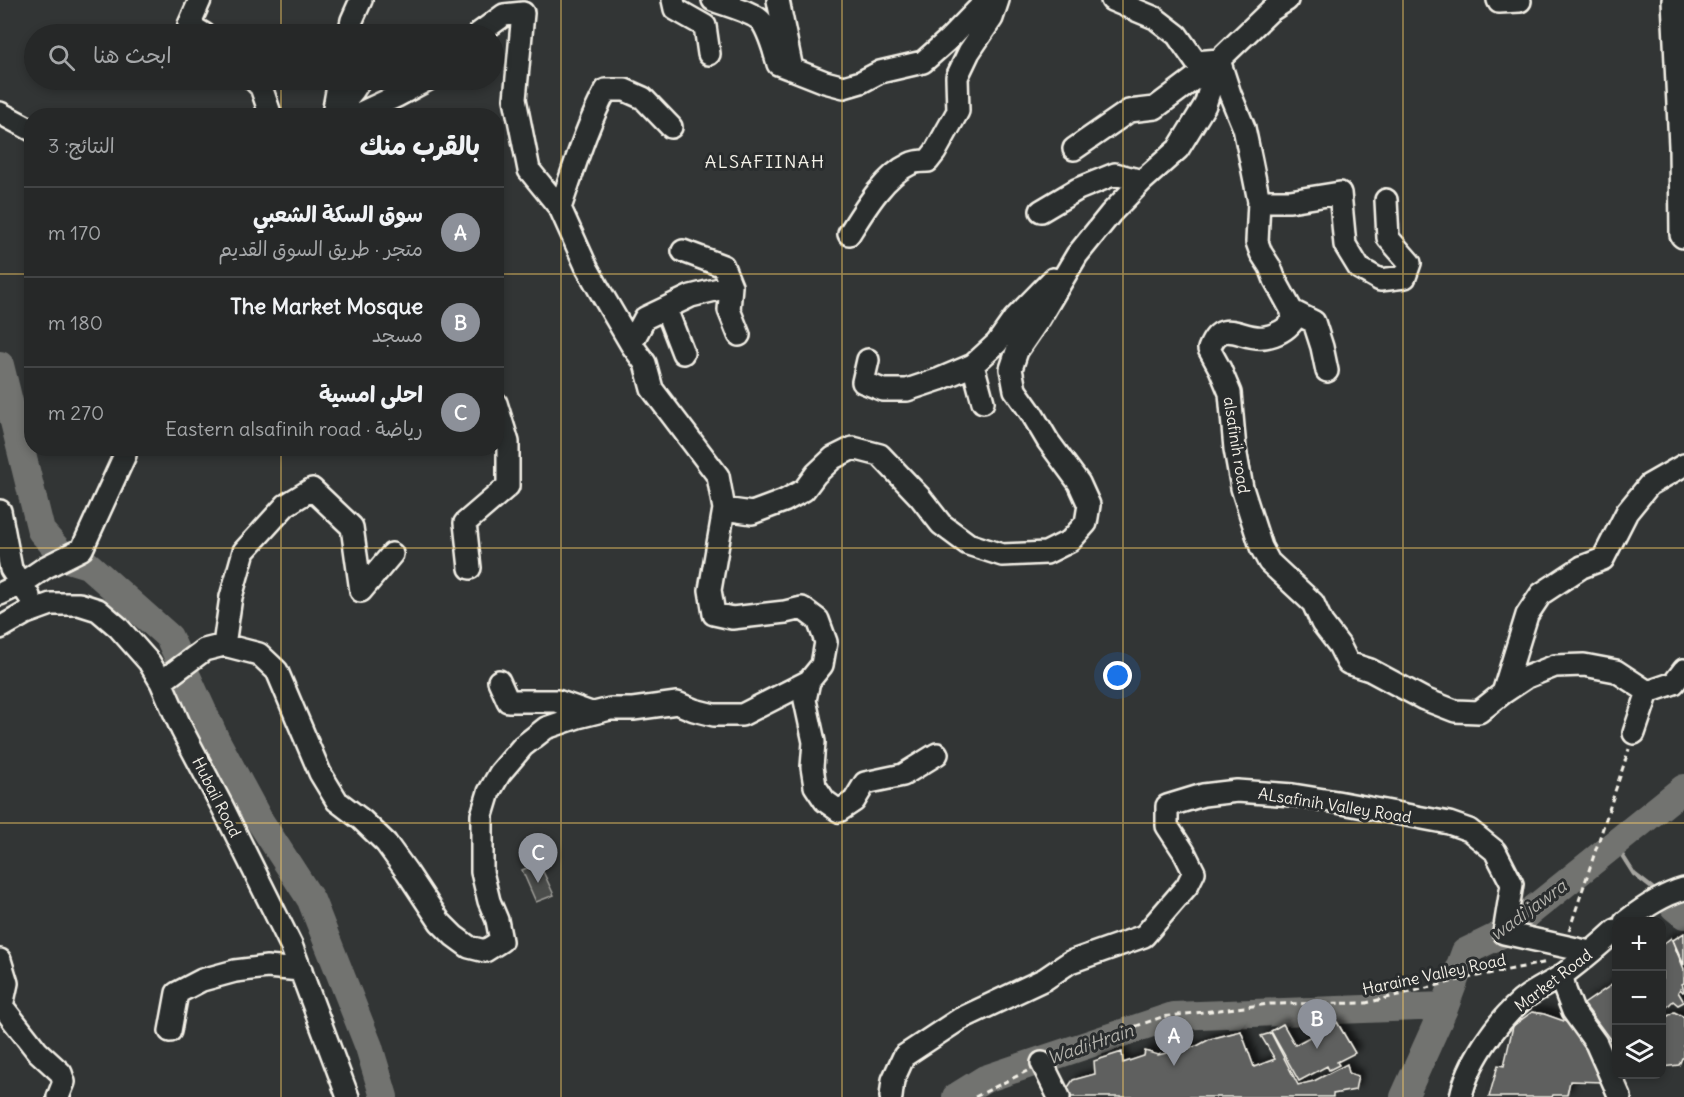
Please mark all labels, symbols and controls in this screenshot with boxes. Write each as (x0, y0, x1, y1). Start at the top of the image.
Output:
search box (24, 24, 504, 90)
icon: search (45, 41, 78, 74)
text: ابحث هنا (93, 41, 172, 69)
text: بالقرب منك (360, 129, 480, 162)
text: النتائج: 3 (48, 133, 115, 158)
district label: ALSAFIINAH (705, 150, 825, 173)
text: سوق السكة الشعبي (253, 200, 423, 228)
text: 170 m (48, 220, 101, 245)
text: A (454, 220, 467, 245)
text: متجر · طريق السوق القديم (218, 236, 423, 261)
text: The Market Mosque (230, 292, 423, 320)
text: 180 m (48, 310, 103, 335)
text: B (454, 310, 467, 335)
text: مسجد (372, 322, 423, 347)
text: احلى امسية (319, 380, 423, 408)
street label: alsafinih road (1219, 395, 1255, 495)
text: 270 m (48, 400, 104, 425)
text: C (454, 400, 467, 425)
text: رياضة · Eastern alsafinih road (165, 416, 423, 441)
your location (1103, 661, 1132, 690)
street label: Hubail Road (188, 754, 246, 840)
street label: ALsafinih Valley Road (1257, 783, 1413, 827)
pin: C (518, 834, 558, 883)
water label: wadi jawra (1485, 873, 1572, 945)
map controls (1612, 917, 1666, 1079)
button: + (1612, 917, 1666, 971)
street label: Market Road (1510, 944, 1596, 1016)
street label: Haraine Valley Road (1360, 949, 1508, 999)
button: − (1612, 971, 1666, 1025)
pin: B (1298, 1000, 1336, 1049)
pin: A (1154, 1016, 1194, 1066)
water label: Wadi Hrain (1044, 1018, 1137, 1069)
button: layers (1612, 1025, 1666, 1079)

